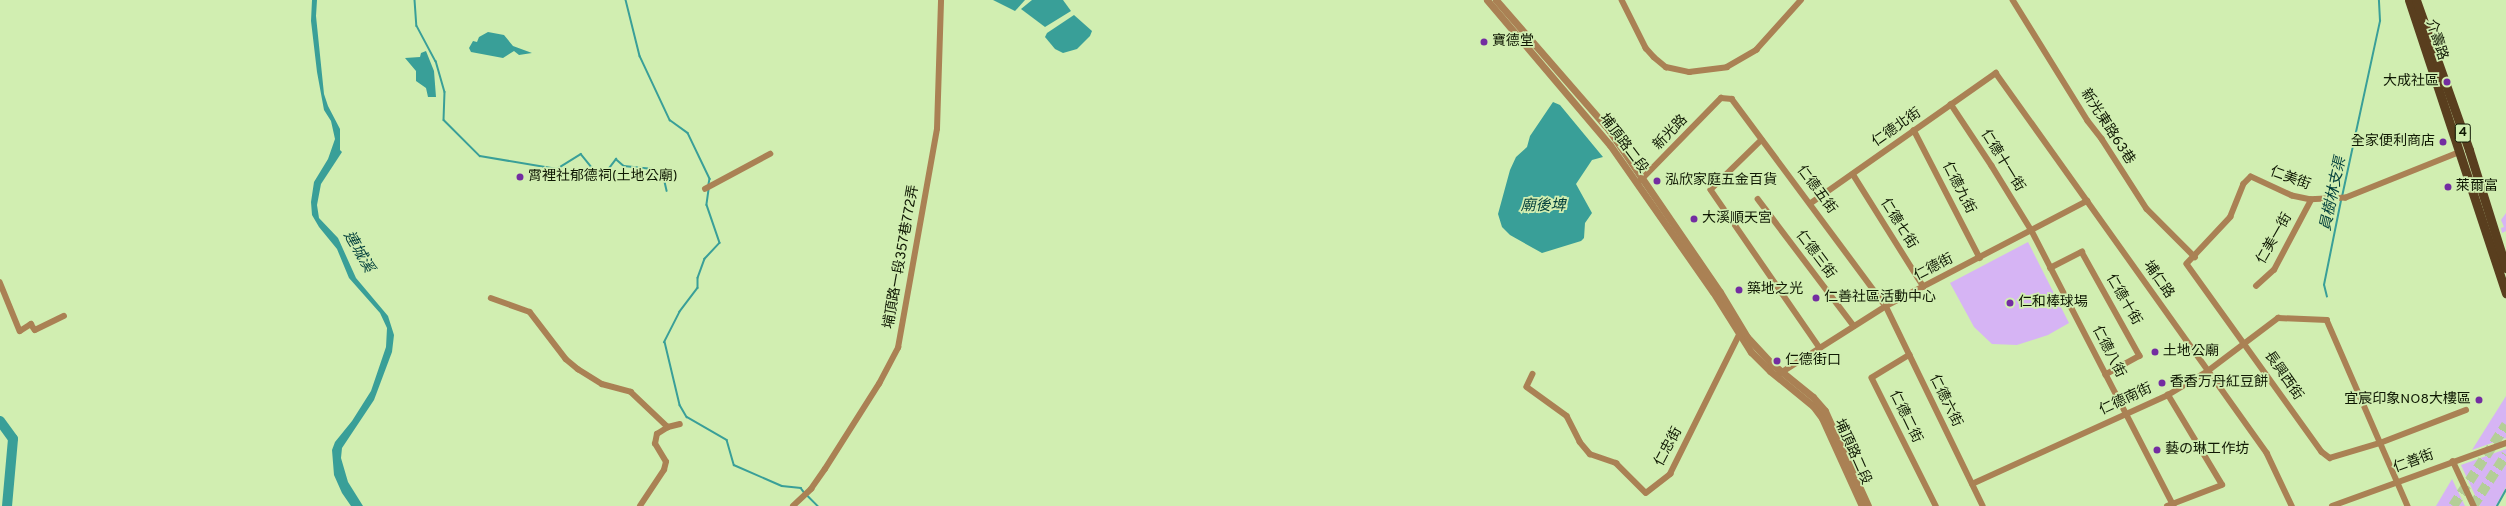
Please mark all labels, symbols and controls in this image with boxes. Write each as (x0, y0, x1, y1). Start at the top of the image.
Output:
street label: 介壽路 (2422, 17, 2450, 63)
place label: 寶德堂 (1492, 34, 1534, 50)
marker: 寶德堂 (1479, 37, 1489, 47)
place label: 大成社區 (2383, 74, 2439, 90)
marker: 大成社區 (2442, 77, 2452, 87)
street label: 新光東路63巷 (2076, 86, 2138, 168)
street label: 仁德北街 (1869, 105, 1925, 151)
street label: 埔頂路二段 (1595, 111, 1651, 177)
street label: 新光路 (1650, 112, 1692, 154)
road number: 4 (2454, 122, 2472, 144)
street label: 仁德十一街 (1976, 127, 2028, 195)
place label: 全家便利商店 (2351, 134, 2435, 150)
marker: 全家便利商店 (2438, 137, 2448, 147)
water label: 員樹林支渠 (2317, 155, 2351, 233)
street label: 仁德九街 (1938, 159, 1978, 217)
street label: 仁德五街 (1792, 163, 1840, 217)
street label: 仁美街 (2267, 164, 2313, 194)
place label: 霄裡社郁德祠(土地公廟) (528, 169, 678, 185)
marker: 霄裡社郁德祠(土地公廟) (515, 172, 525, 182)
place label: 泓欣家庭五金百貨 (1665, 173, 1777, 189)
marker: 泓欣家庭五金百貨 (1652, 176, 1662, 186)
place label: 萊爾富 (2456, 179, 2498, 195)
marker: 萊爾富 (2443, 182, 2453, 192)
street label: 埔頂路一段357巷772弄 (881, 184, 923, 330)
street label: 仁德七街 (1876, 196, 1920, 252)
water label: 廟後埤 (1521, 198, 1565, 216)
place label: 大溪順天宮 (1702, 211, 1772, 227)
street label: 仁美一街 (2254, 211, 2296, 267)
marker: 大溪順天宮 (1689, 214, 1699, 224)
water label: 連城溪 (339, 228, 377, 276)
street label: 仁德三街 (1791, 228, 1839, 282)
street label: 仁德街 (1911, 251, 1957, 285)
street label: 埔仁路 (2139, 258, 2177, 302)
street label: 仁德十街 (2102, 272, 2144, 328)
place label: 築地之光 (1747, 282, 1803, 298)
marker: 築地之光 (1734, 285, 1744, 295)
place label: 仁善社區活動中心 (1824, 290, 1936, 306)
marker: 仁善社區活動中心 (1811, 293, 1821, 303)
place label: 仁和棒球場 (2018, 295, 2088, 311)
marker: 仁和棒球場 (2005, 298, 2015, 308)
street label: 仁德八街 (2088, 323, 2128, 381)
place label: 土地公廟 (2163, 344, 2219, 360)
marker: 土地公廟 (2150, 347, 2160, 357)
street label: 長興西街 (2260, 348, 2306, 404)
place label: 仁德街口 (1785, 353, 1841, 369)
marker: 仁德街口 (1772, 356, 1782, 366)
street label: 仁德六街 (1925, 372, 1965, 430)
place label: 香香万丹紅豆餅 (2170, 375, 2268, 391)
marker: 香香万丹紅豆餅 (2157, 378, 2167, 388)
street label: 仁德南街 (2097, 381, 2155, 419)
street label: 仁德二街 (1885, 388, 1925, 446)
place label: 宜宸印象NO8大樓區 (2344, 392, 2471, 408)
marker: 宜宸印象NO8大樓區 (2474, 395, 2484, 405)
street label: 埔頂路二段 (1830, 417, 1874, 487)
street label: 仁忠街 (1652, 425, 1686, 469)
place label: 藝の琳工作坊 (2165, 442, 2249, 458)
marker: 藝の琳工作坊 (2152, 445, 2162, 455)
street label: 仁善街 (2391, 447, 2437, 477)

